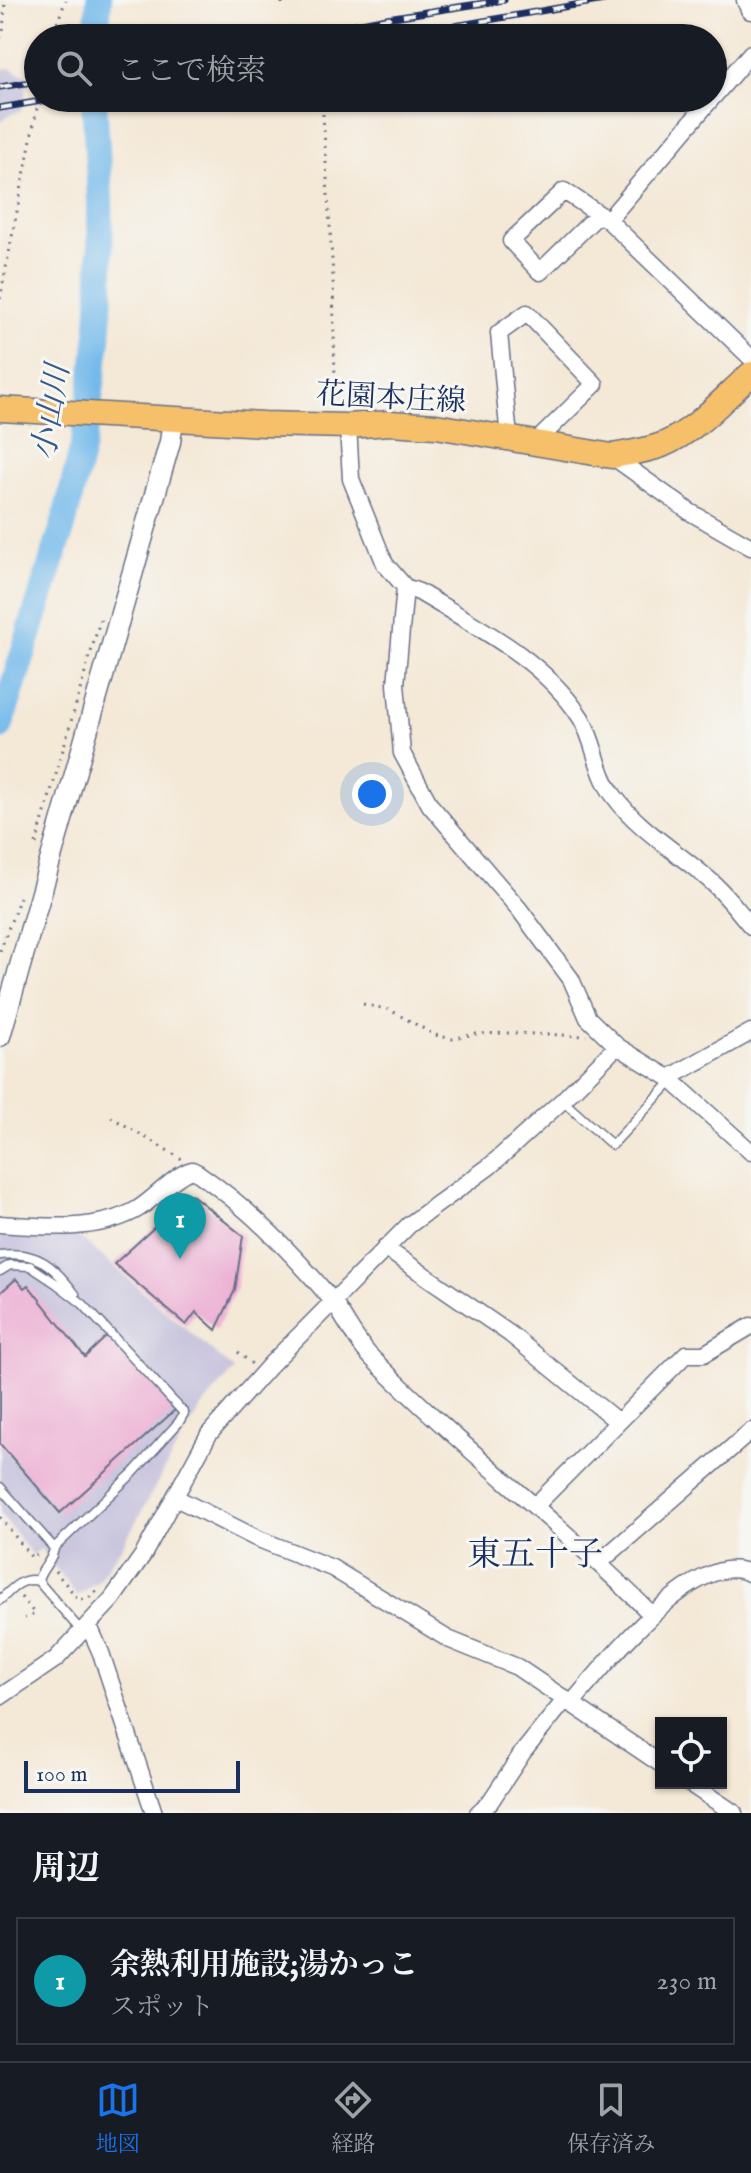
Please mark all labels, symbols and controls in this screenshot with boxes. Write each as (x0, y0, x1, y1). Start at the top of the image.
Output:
search box (24, 24, 727, 112)
icon: search (52, 46, 96, 90)
text: ここで検索 (116, 53, 266, 91)
water label: 小山川 (25, 359, 81, 463)
street label: 花園本庄線 (315, 376, 467, 422)
your location (352, 774, 392, 814)
pin: 1 (154, 1193, 206, 1259)
district label: 東五十子 (467, 1534, 603, 1577)
map controls (655, 1717, 727, 1789)
button: locate (655, 1717, 727, 1789)
scale bar (24, 1757, 240, 1793)
text: 100 m (36, 1761, 88, 1789)
text: 周辺 (32, 1848, 100, 1891)
text: 余熱利用施設;湯かっこ (110, 1947, 418, 1985)
text: 1 (55, 1965, 65, 1998)
text: 230 m (657, 1965, 717, 1998)
text: スポット (110, 1991, 214, 2024)
tab: 地図 (96, 2078, 140, 2159)
tab: 経路 (331, 2078, 375, 2159)
tab: 保存済み (567, 2078, 655, 2159)

